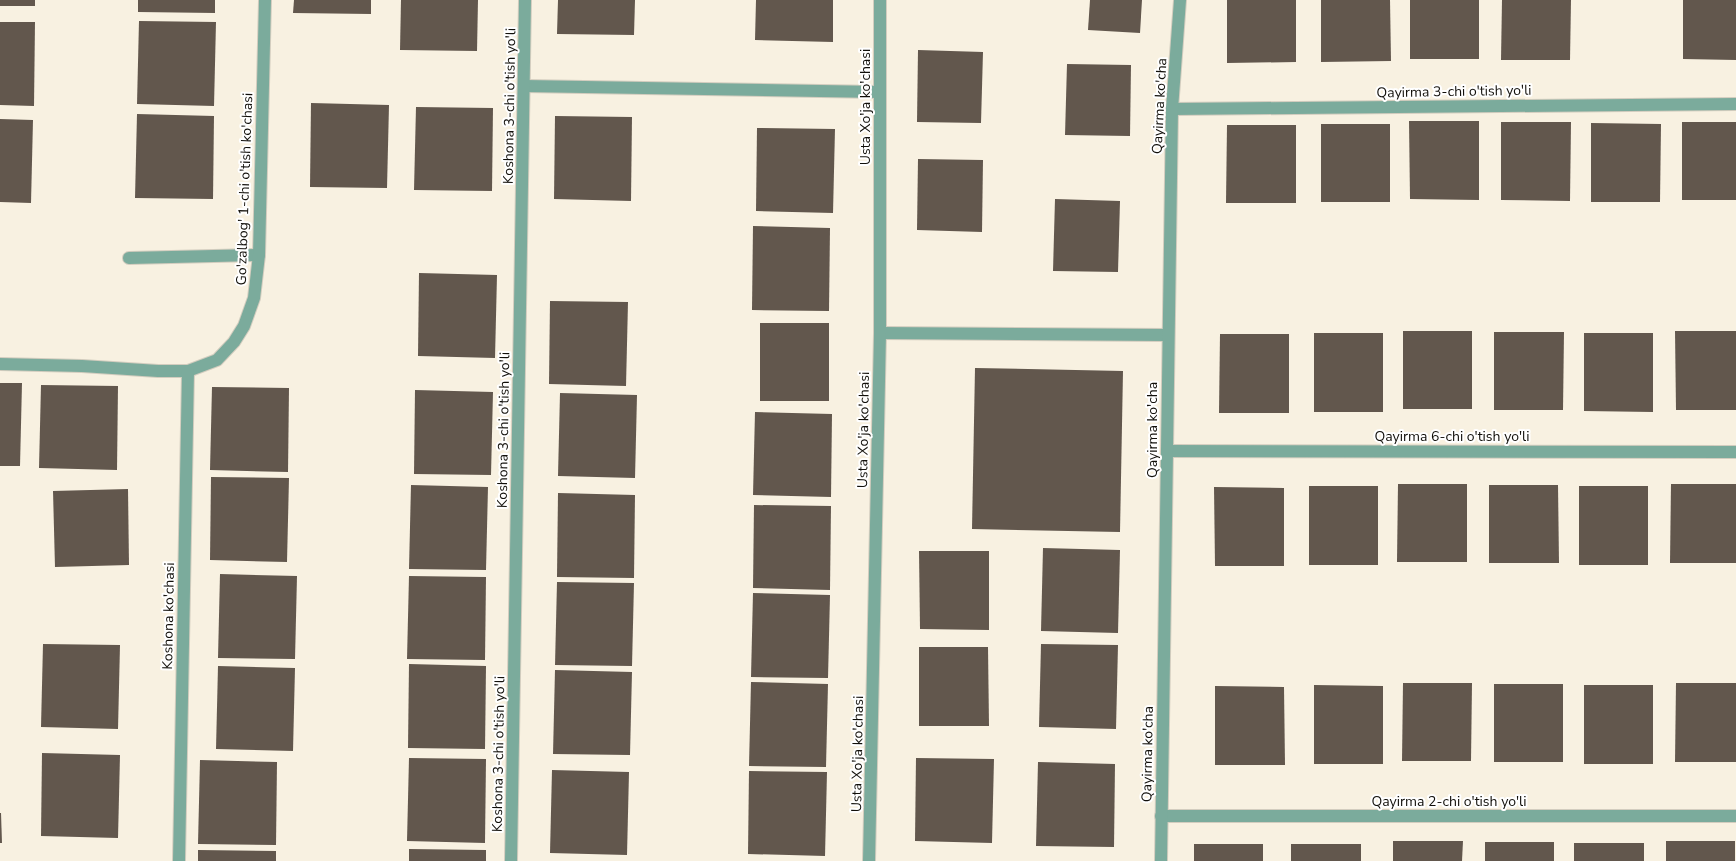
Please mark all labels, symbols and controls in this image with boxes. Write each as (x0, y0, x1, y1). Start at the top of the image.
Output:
street label: Koshona 3-chi o'tish yo'li (499, 28, 520, 184)
street label: Usta Xo'ja ko'chasi (856, 49, 875, 165)
street label: Qayirma ko'cha (1147, 58, 1172, 155)
street label: Qayirma 3-chi o'tish yo'li (1376, 81, 1532, 102)
street label: Go'zalbog' 1-chi o'tish ko'chasi (232, 92, 257, 286)
street label: Koshona 3-chi o'tish yo'li (493, 352, 514, 508)
street label: Usta Xo'ja ko'chasi (853, 372, 874, 488)
street label: Qayirma ko'cha (1143, 382, 1162, 478)
street label: Qayirma 6-chi o'tish yo'li (1374, 427, 1530, 446)
street label: Koshona ko'chasi (158, 562, 179, 670)
street label: Koshona 3-chi o'tish yo'li (488, 676, 509, 832)
street label: Usta Xo'ja ko'chasi (847, 696, 868, 812)
street label: Qayirma ko'cha (1137, 706, 1158, 802)
street label: Qayirma 2-chi o'tish yo'li (1371, 792, 1527, 811)

